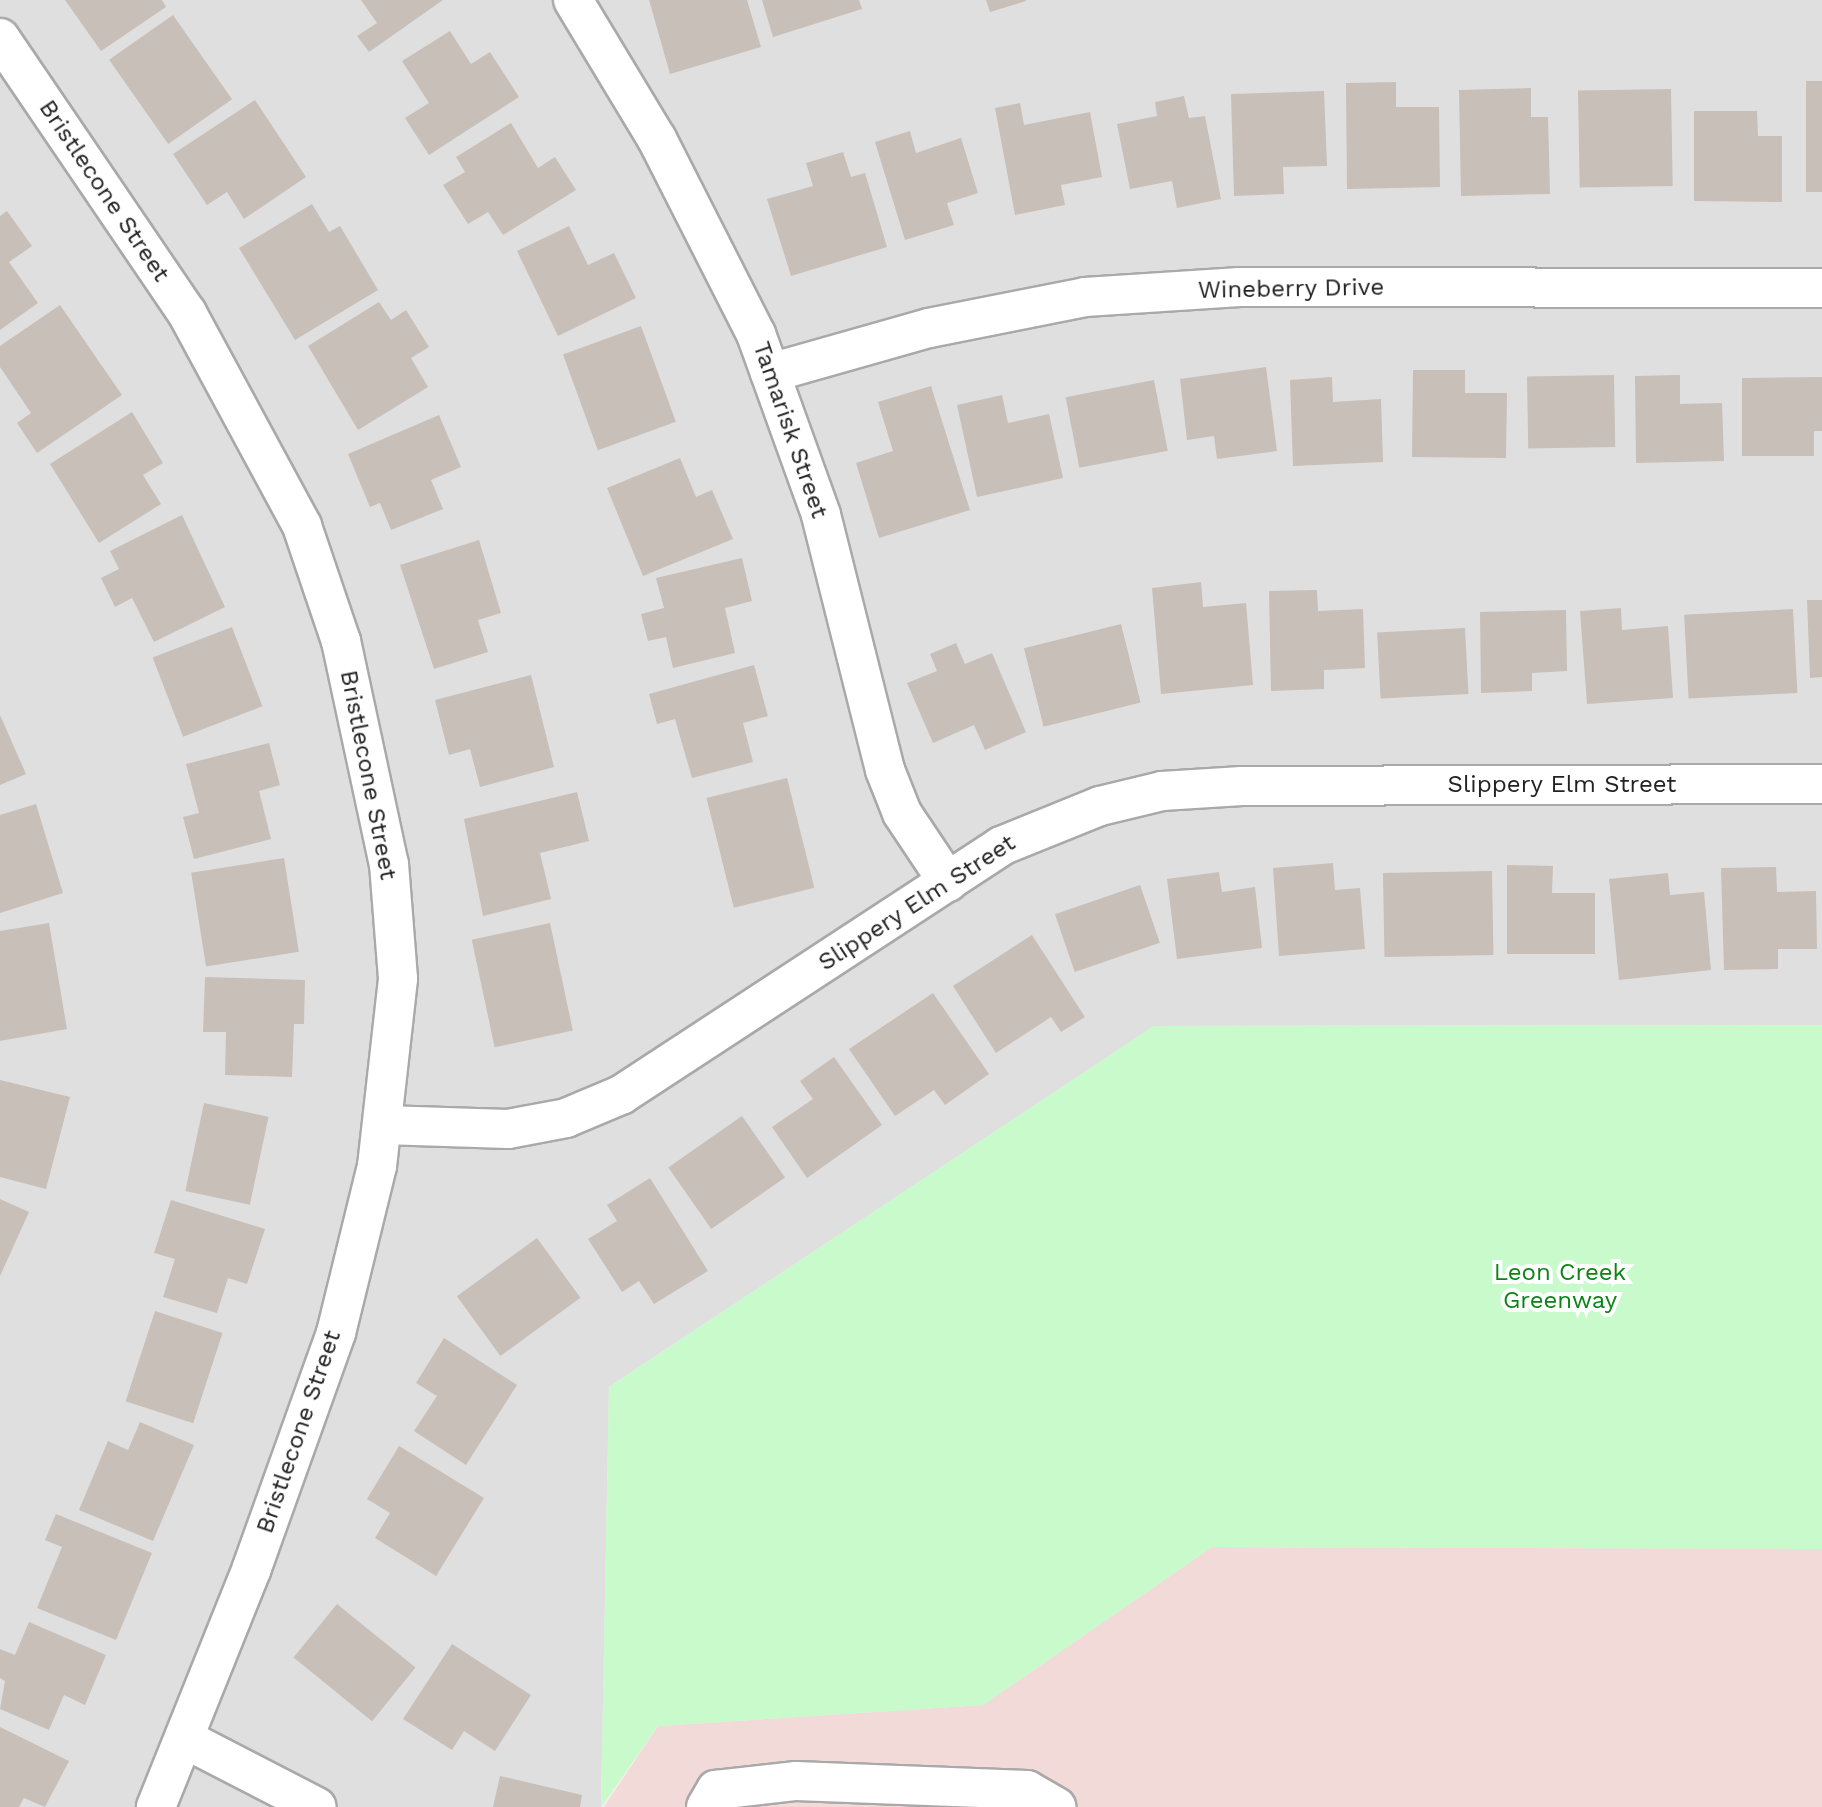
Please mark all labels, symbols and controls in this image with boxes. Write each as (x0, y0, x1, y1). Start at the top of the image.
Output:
street label: Bristlecone Street (33, 95, 175, 287)
street label: Wineberry Drive (1197, 273, 1385, 305)
street label: Tamarisk Street (746, 338, 834, 522)
street label: Bristlecone Street (334, 668, 402, 882)
street label: Slippery Elm Street (1447, 771, 1677, 799)
street label: Slippery Elm Street (813, 828, 1021, 978)
park label: Leon Creek Greenway (1494, 1259, 1626, 1315)
street label: Bristlecone Street (251, 1327, 347, 1537)

